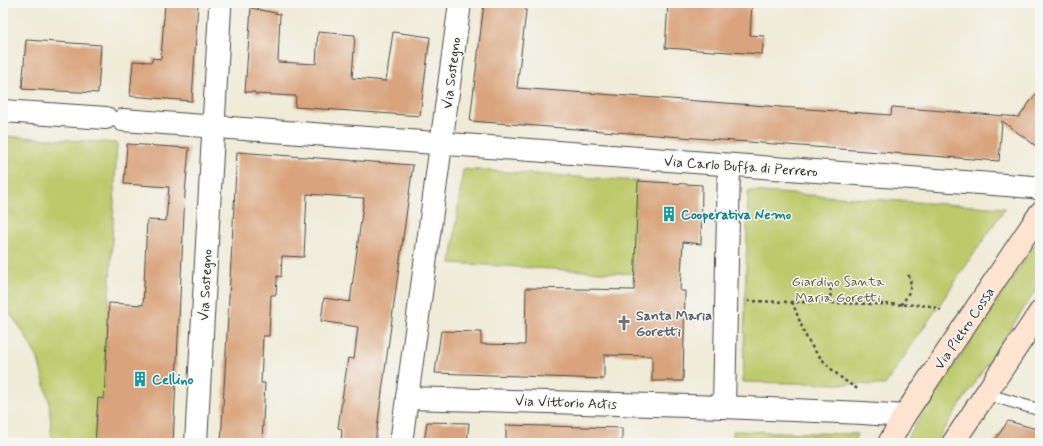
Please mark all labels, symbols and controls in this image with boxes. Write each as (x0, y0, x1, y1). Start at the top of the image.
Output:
street label: Via Sostegno (439, 36, 465, 110)
street label: Via Carlo Buffa di Perrero (663, 153, 818, 181)
building icon: Cooperativa Nemo (660, 205, 678, 223)
place label: Cooperativa Nemo (681, 206, 792, 224)
street label: Via Sostegno (195, 248, 217, 321)
park label: Giardino Santa Maria Goretti (792, 273, 885, 307)
street label: Via Pietro Cossa (931, 284, 999, 373)
place label: Santa Maria Goretti (636, 307, 712, 341)
church icon: Santa Maria Goretti (615, 314, 633, 332)
building icon: Cellino (131, 370, 149, 388)
place label: Cellino (152, 371, 193, 389)
street label: Via Vittorio Actis (515, 392, 617, 414)

